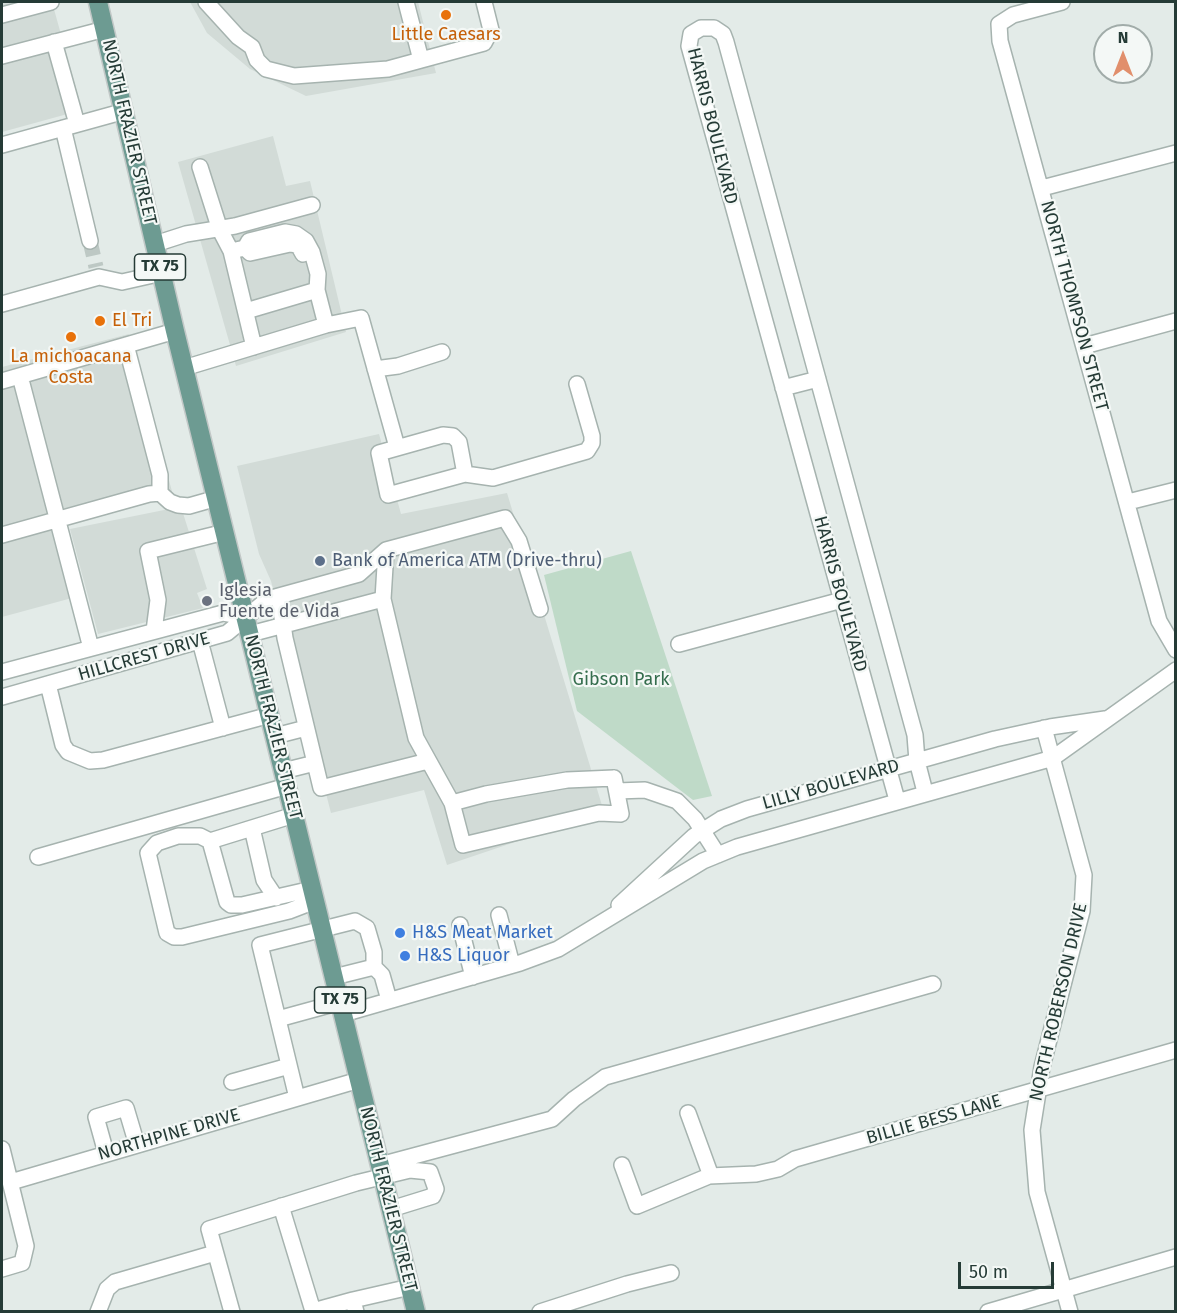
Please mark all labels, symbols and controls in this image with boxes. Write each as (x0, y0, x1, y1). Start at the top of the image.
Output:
marker: Little Caesars (439, 8, 453, 22)
place label: Little Caesars (391, 24, 501, 46)
north arrow (1093, 24, 1153, 84)
text: N (1118, 28, 1128, 47)
street label: NORTH FRAZIER STREET (97, 37, 161, 227)
street label: HARRIS BOULEVARD (682, 45, 742, 207)
street label: NORTH THOMPSON STREET (1035, 198, 1113, 414)
road number: TX 75 (134, 254, 186, 280)
place label: El Tri (112, 310, 152, 332)
marker: El Tri (93, 314, 107, 328)
marker: La michoacana Costa (64, 330, 78, 344)
place label: La michoacana Costa (10, 346, 132, 388)
street label: HARRIS BOULEVARD (809, 514, 871, 674)
place label: Bank of America ATM (Drive-thru) (332, 550, 602, 572)
marker: Bank of America ATM (Drive-thru) (313, 554, 327, 568)
place label: Iglesia Fuente de Vida (219, 580, 340, 622)
marker: Iglesia Fuente de Vida (200, 594, 214, 608)
street label: HILLCREST DRIVE (76, 628, 212, 686)
street label: NORTH FRAZIER STREET (240, 632, 306, 822)
park label: Gibson Park (573, 669, 669, 691)
street label: LILLY BOULEVARD (760, 755, 902, 815)
street label: NORTH ROBERSON DRIVE (1026, 901, 1092, 1103)
place label: H&S Meat Market (412, 922, 553, 944)
marker: H&S Meat Market (393, 926, 407, 940)
place label: H&S Liquor (417, 945, 510, 967)
marker: H&S Liquor (398, 949, 412, 963)
road number: TX 75 (314, 987, 366, 1013)
street label: BILLIE BESS LANE (864, 1090, 1004, 1150)
street label: NORTHPINE DRIVE (96, 1104, 242, 1166)
street label: NORTH FRAZIER STREET (355, 1104, 421, 1294)
scale bar (961, 1250, 1057, 1288)
text: 50 m (969, 1261, 1008, 1283)

